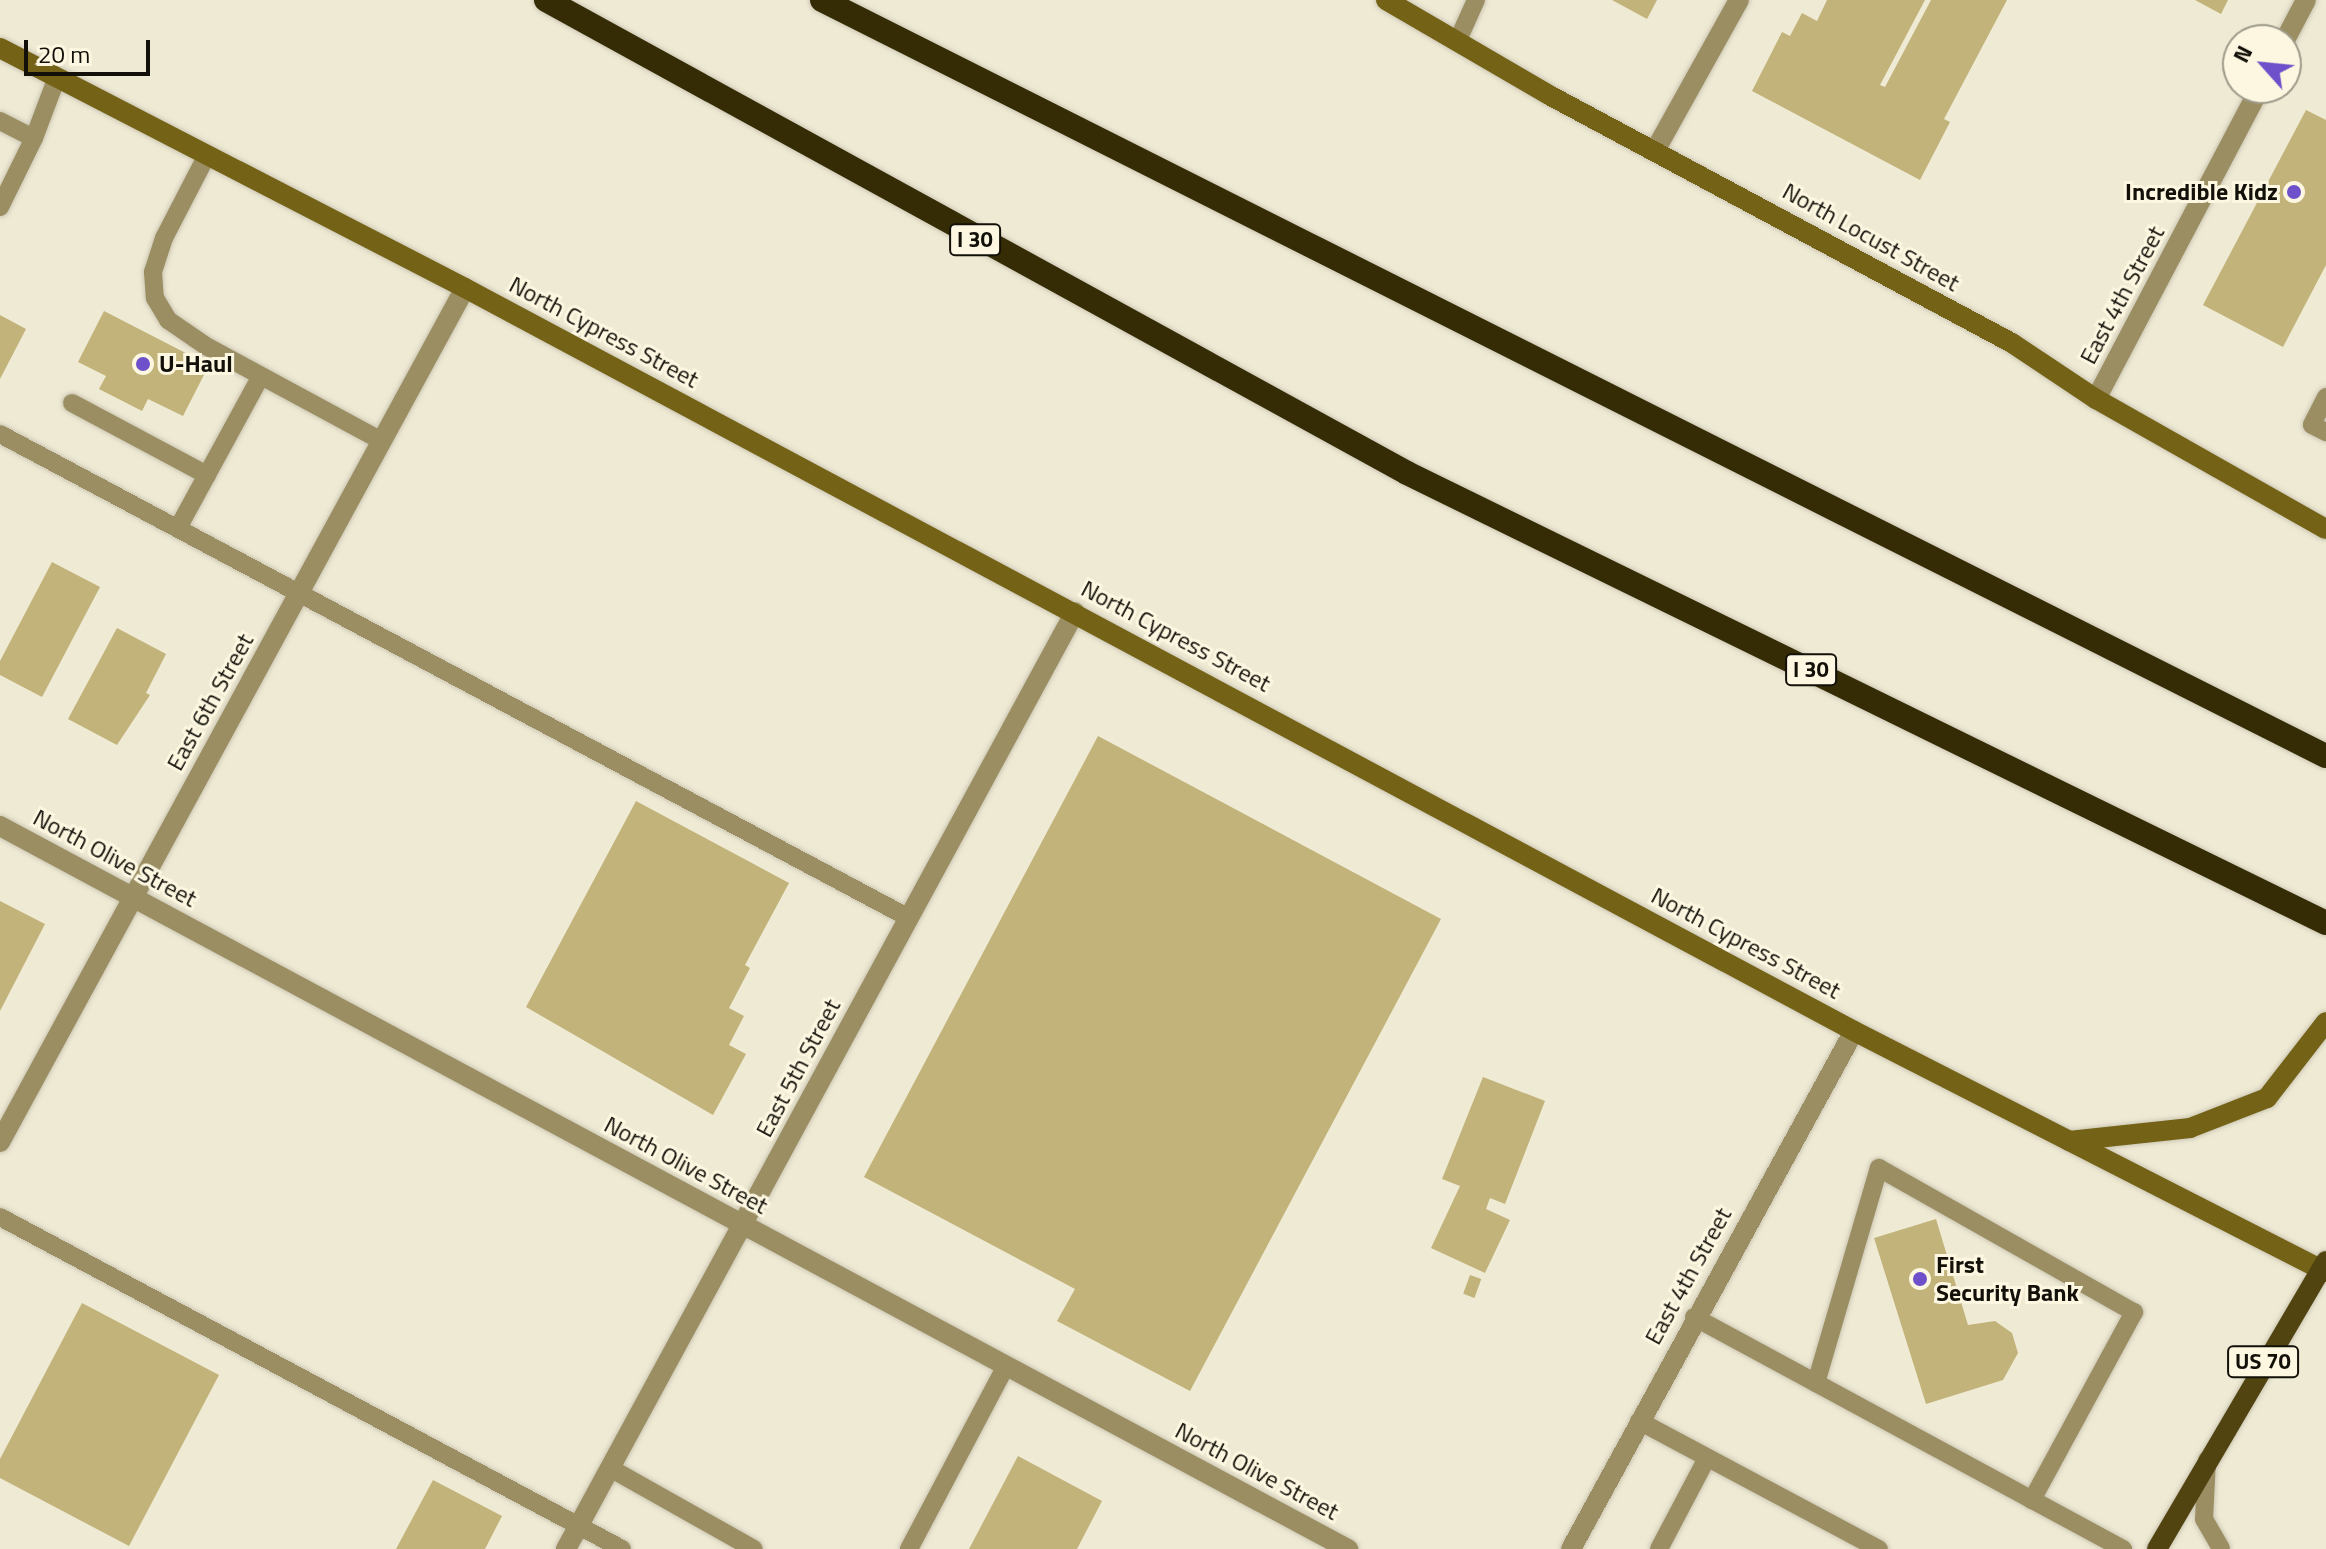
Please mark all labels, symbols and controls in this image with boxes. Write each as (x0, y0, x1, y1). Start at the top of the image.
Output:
scale bar (28, 24, 154, 74)
north arrow (2222, 24, 2302, 104)
text: 20 m (38, 36, 90, 72)
text: N (2224, 40, 2261, 69)
street label: North Locust Street (1778, 176, 1964, 298)
place label: Incredible Kidz (2125, 178, 2278, 206)
marker: Incredible Kidz (2285, 183, 2303, 201)
street label: East 4th Street (2074, 221, 2170, 369)
road number: I 30 (949, 222, 1001, 258)
street label: North Cypress Street (504, 270, 704, 394)
place label: U-Haul (159, 350, 233, 378)
marker: U-Haul (134, 355, 152, 373)
street label: North Cypress Street (1076, 574, 1276, 698)
street label: East 6th Street (161, 629, 259, 775)
road number: I 30 (1785, 652, 1837, 688)
street label: North Olive Street (28, 803, 202, 913)
street label: North Cypress Street (1646, 881, 1846, 1005)
street label: East 5th Street (750, 994, 846, 1142)
street label: North Olive Street (599, 1110, 773, 1220)
street label: East 4th Street (1639, 1203, 1737, 1349)
place label: First Security Bank (1936, 1251, 2079, 1307)
marker: First Security Bank (1911, 1270, 1929, 1288)
road number: US 70 (2227, 1344, 2299, 1380)
street label: North Olive Street (1170, 1416, 1344, 1526)

